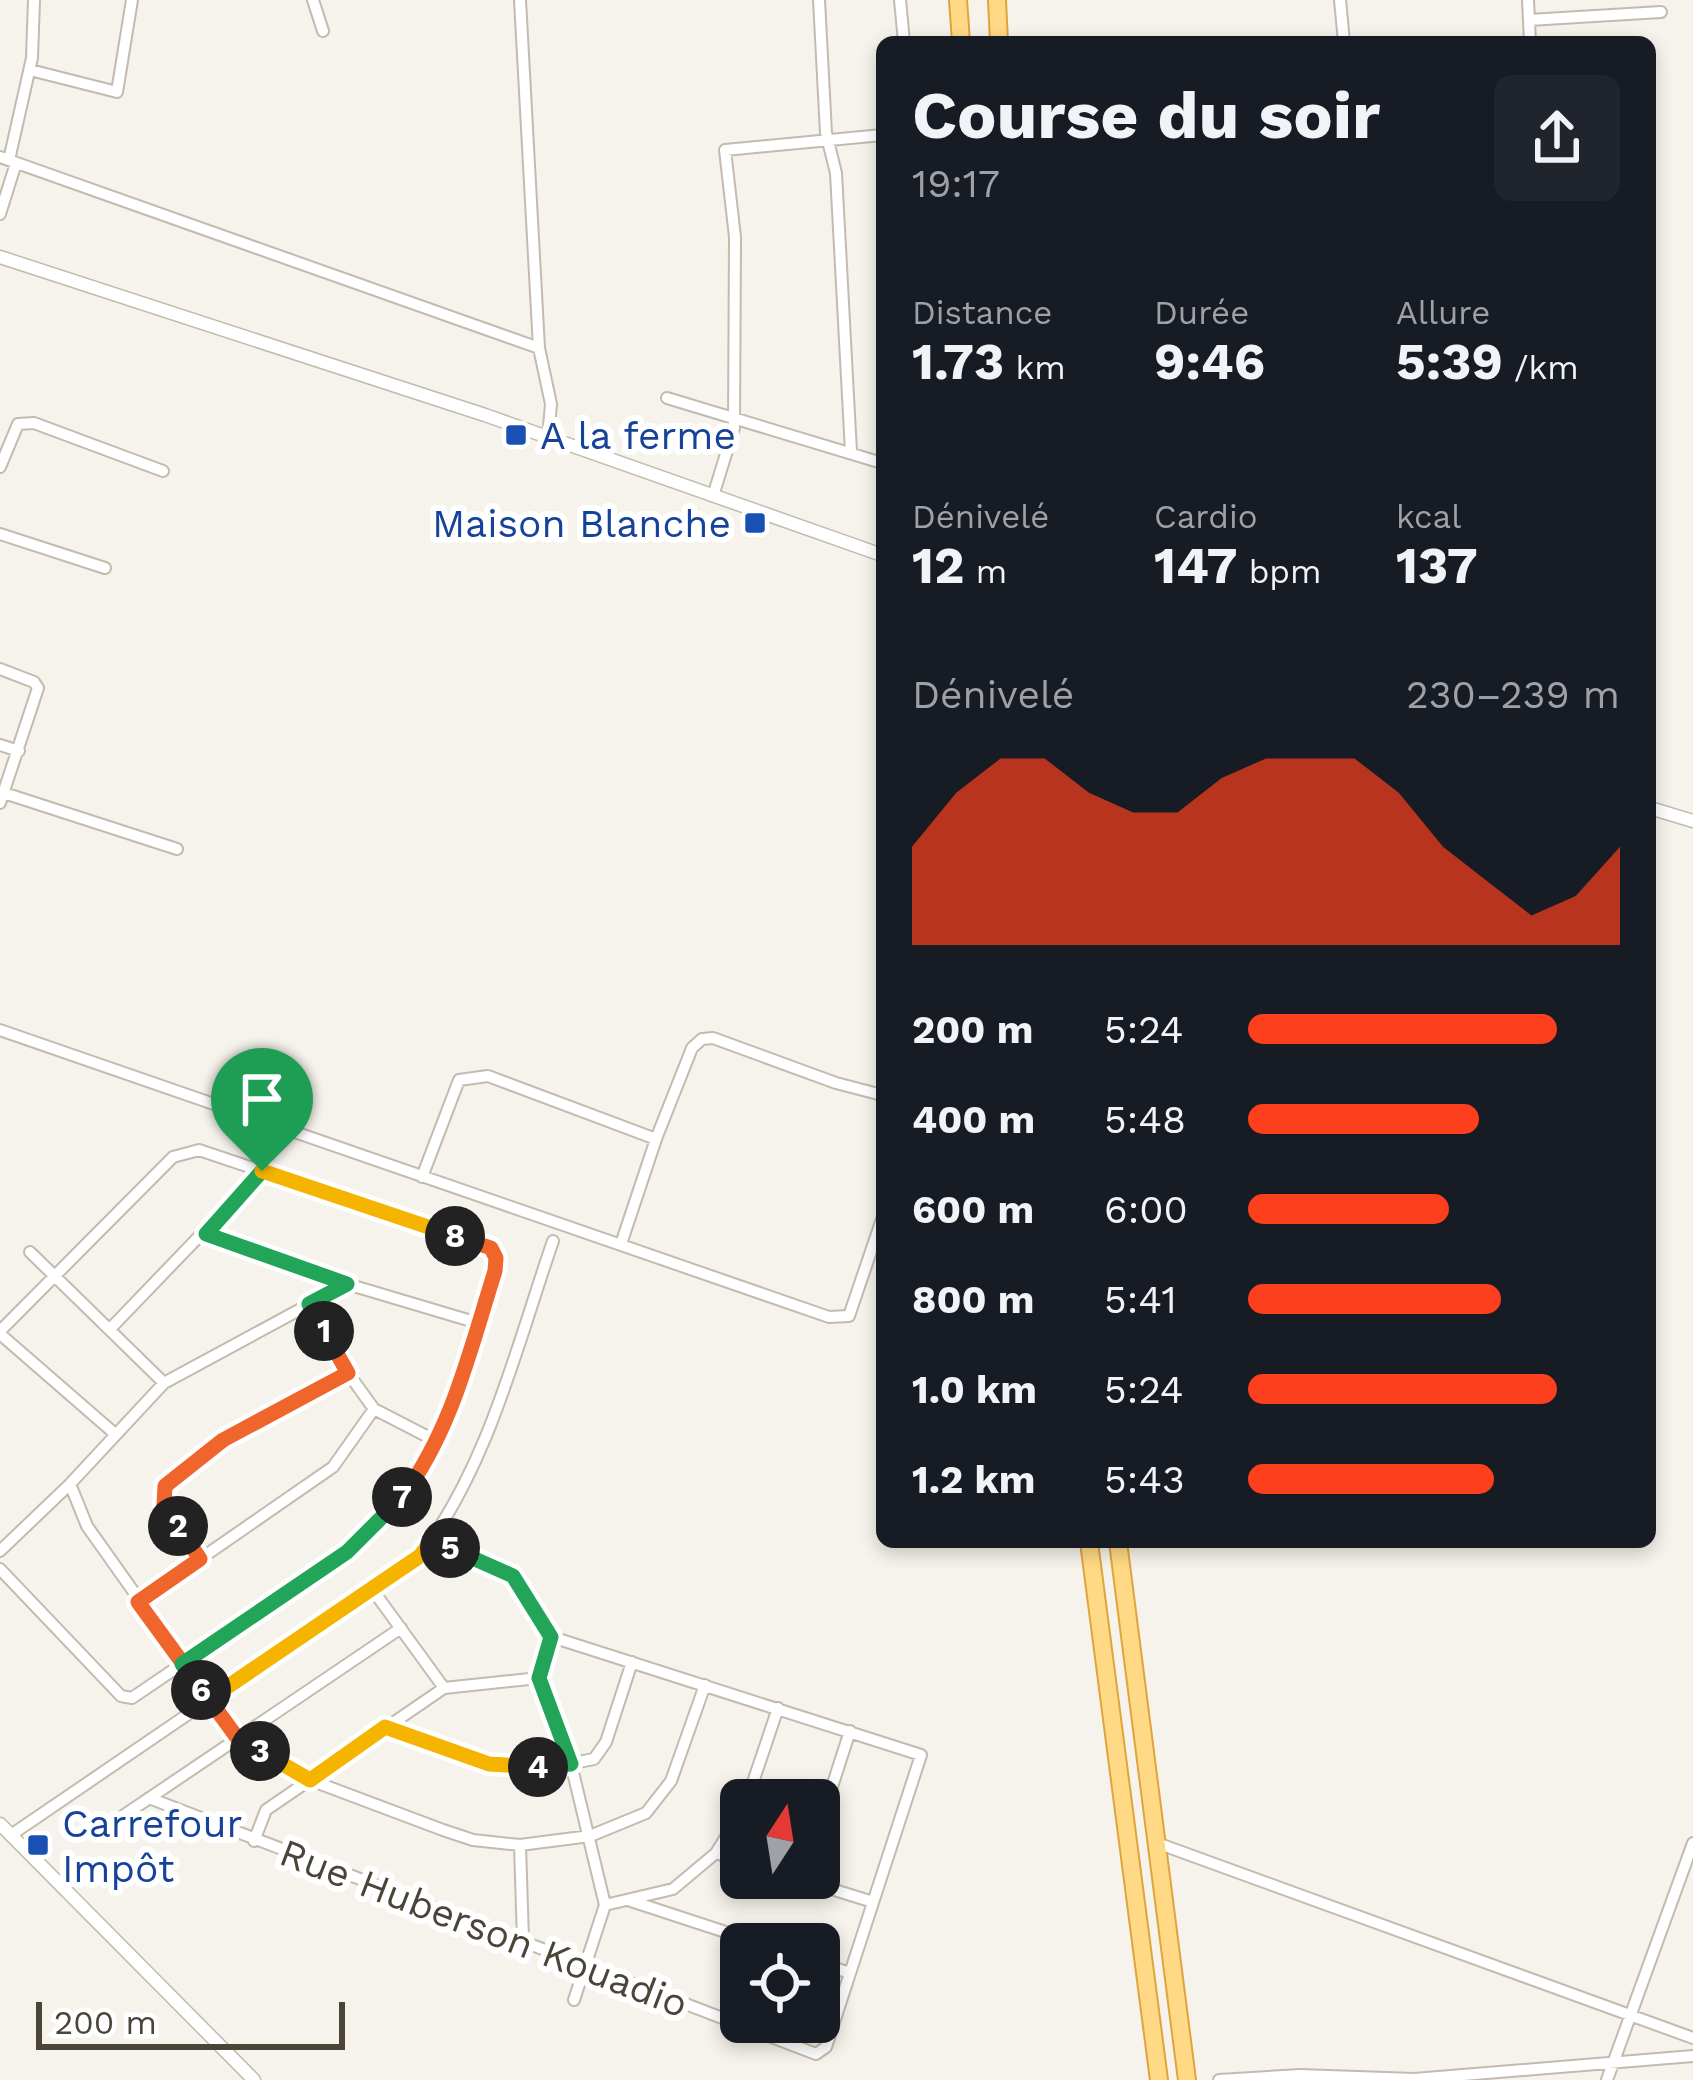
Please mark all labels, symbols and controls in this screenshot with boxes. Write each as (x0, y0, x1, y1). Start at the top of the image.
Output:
button: share (1494, 75, 1620, 201)
text: Course du soir (912, 77, 1380, 154)
text: 19:17 (912, 161, 1000, 206)
text: Distance (912, 293, 1052, 332)
text: Durée (1154, 293, 1249, 332)
text: Allure (1396, 293, 1490, 332)
text: 1.73 (912, 332, 1004, 391)
text: 9:46 (1154, 332, 1265, 391)
text: 5:39 (1396, 332, 1503, 391)
text: km (1004, 348, 1066, 387)
text: /km (1503, 348, 1579, 387)
place label: A la ferme (540, 413, 736, 458)
marker: A la ferme (503, 422, 529, 448)
text: Dénivelé (912, 497, 1049, 536)
text: Cardio (1154, 497, 1258, 536)
text: kcal (1396, 497, 1461, 536)
place label: Maison Blanche (432, 501, 731, 546)
marker: Maison Blanche (742, 510, 768, 536)
text: 12 (912, 536, 964, 595)
text: 147 (1154, 536, 1237, 595)
text: 137 (1396, 536, 1478, 595)
text: m (964, 552, 1007, 591)
text: bpm (1237, 552, 1321, 591)
text: Dénivelé (912, 672, 1074, 717)
text: 230–239 m (1406, 672, 1620, 717)
text: 200 m (912, 1007, 1033, 1052)
text: 5:24 (1104, 1007, 1184, 1052)
pin (211, 1048, 313, 1171)
icon: arrive (229, 1066, 295, 1132)
text: 400 m (912, 1097, 1035, 1142)
text: 5:48 (1104, 1097, 1186, 1142)
text: 600 m (912, 1187, 1034, 1232)
text: 6:00 (1104, 1187, 1188, 1232)
pin: 8 (425, 1206, 485, 1266)
text: 8 (445, 1216, 465, 1255)
text: 800 m (912, 1277, 1035, 1322)
text: 5:41 (1104, 1277, 1177, 1322)
pin: 1 (294, 1301, 354, 1361)
text: 1 (317, 1311, 331, 1350)
text: 1.0 km (912, 1367, 1037, 1412)
text: 5:24 (1104, 1367, 1184, 1412)
text: 1.2 km (912, 1457, 1035, 1502)
text: 5:43 (1104, 1457, 1185, 1502)
pin: 7 (372, 1467, 432, 1527)
text: 7 (392, 1477, 412, 1516)
pin: 2 (148, 1496, 208, 1556)
text: 2 (168, 1506, 188, 1545)
pin: 5 (420, 1518, 480, 1578)
text: 5 (440, 1528, 460, 1567)
pin: 6 (171, 1660, 231, 1720)
text: 6 (191, 1670, 211, 1709)
pin: 3 (230, 1721, 290, 1781)
text: 3 (250, 1731, 270, 1770)
pin: 4 (508, 1737, 568, 1797)
text: 4 (527, 1747, 549, 1786)
north arrow (720, 1779, 840, 1899)
map controls (720, 1779, 840, 2043)
place label: Carrefour Impôt (62, 1801, 243, 1891)
street label: Rue Huberson Kouadio (274, 1829, 694, 2027)
marker: Carrefour Impôt (25, 1832, 51, 1858)
button: locate (720, 1923, 840, 2043)
scale bar (36, 1996, 345, 2049)
text: 200 m (54, 2003, 157, 2042)

